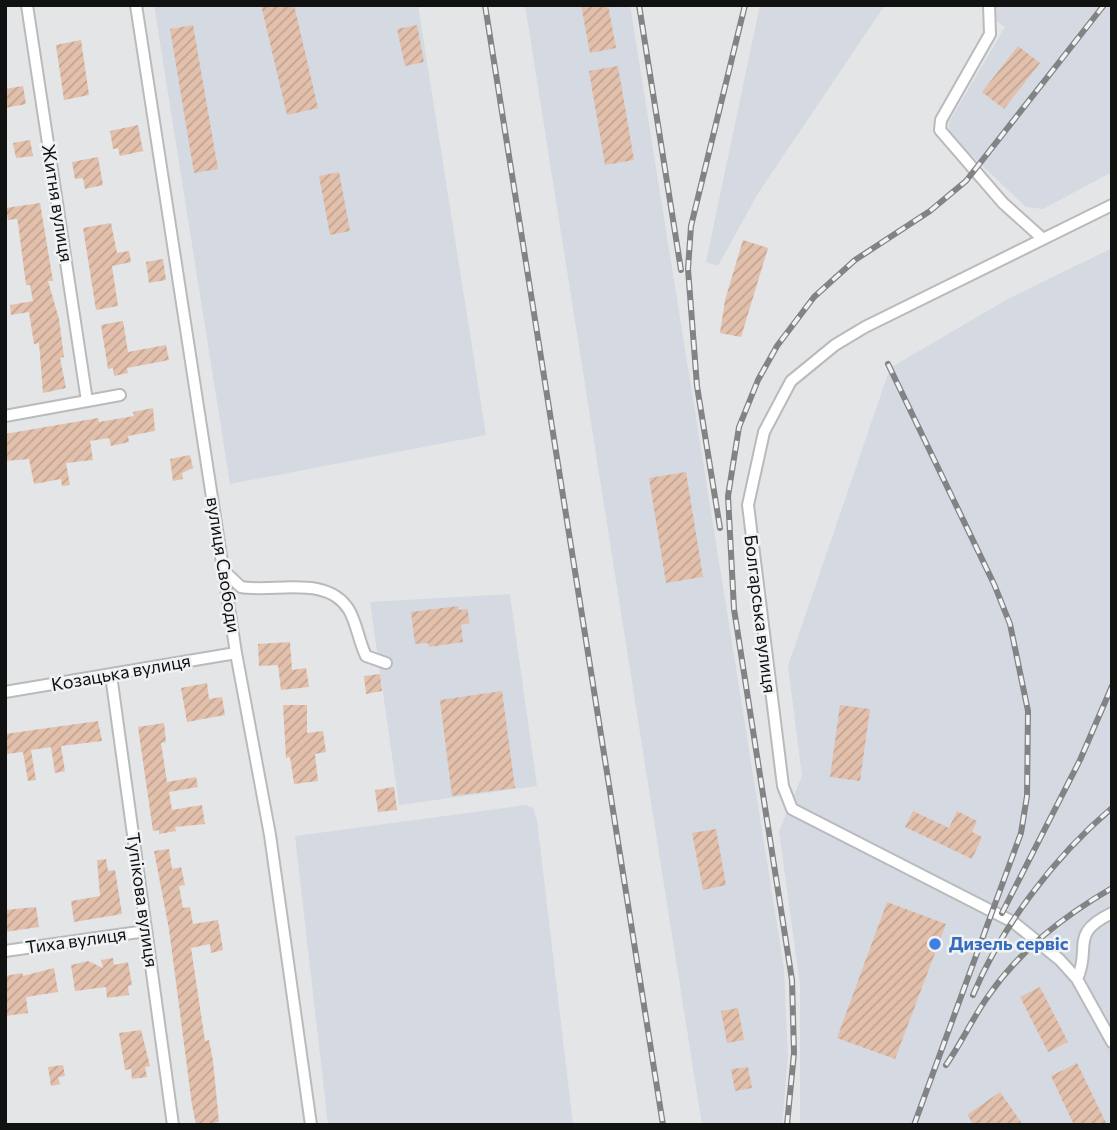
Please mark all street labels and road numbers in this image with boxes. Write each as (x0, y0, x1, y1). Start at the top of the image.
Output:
street label: Житня вулиця (38, 142, 78, 264)
street label: вулиця Свободи (202, 495, 246, 634)
street label: Болгарська вулиця (740, 533, 782, 694)
street label: Козацька вулиця (49, 649, 192, 695)
street label: Тупікова вулиця (123, 831, 163, 969)
street label: Тиха вулиця (24, 922, 128, 958)

